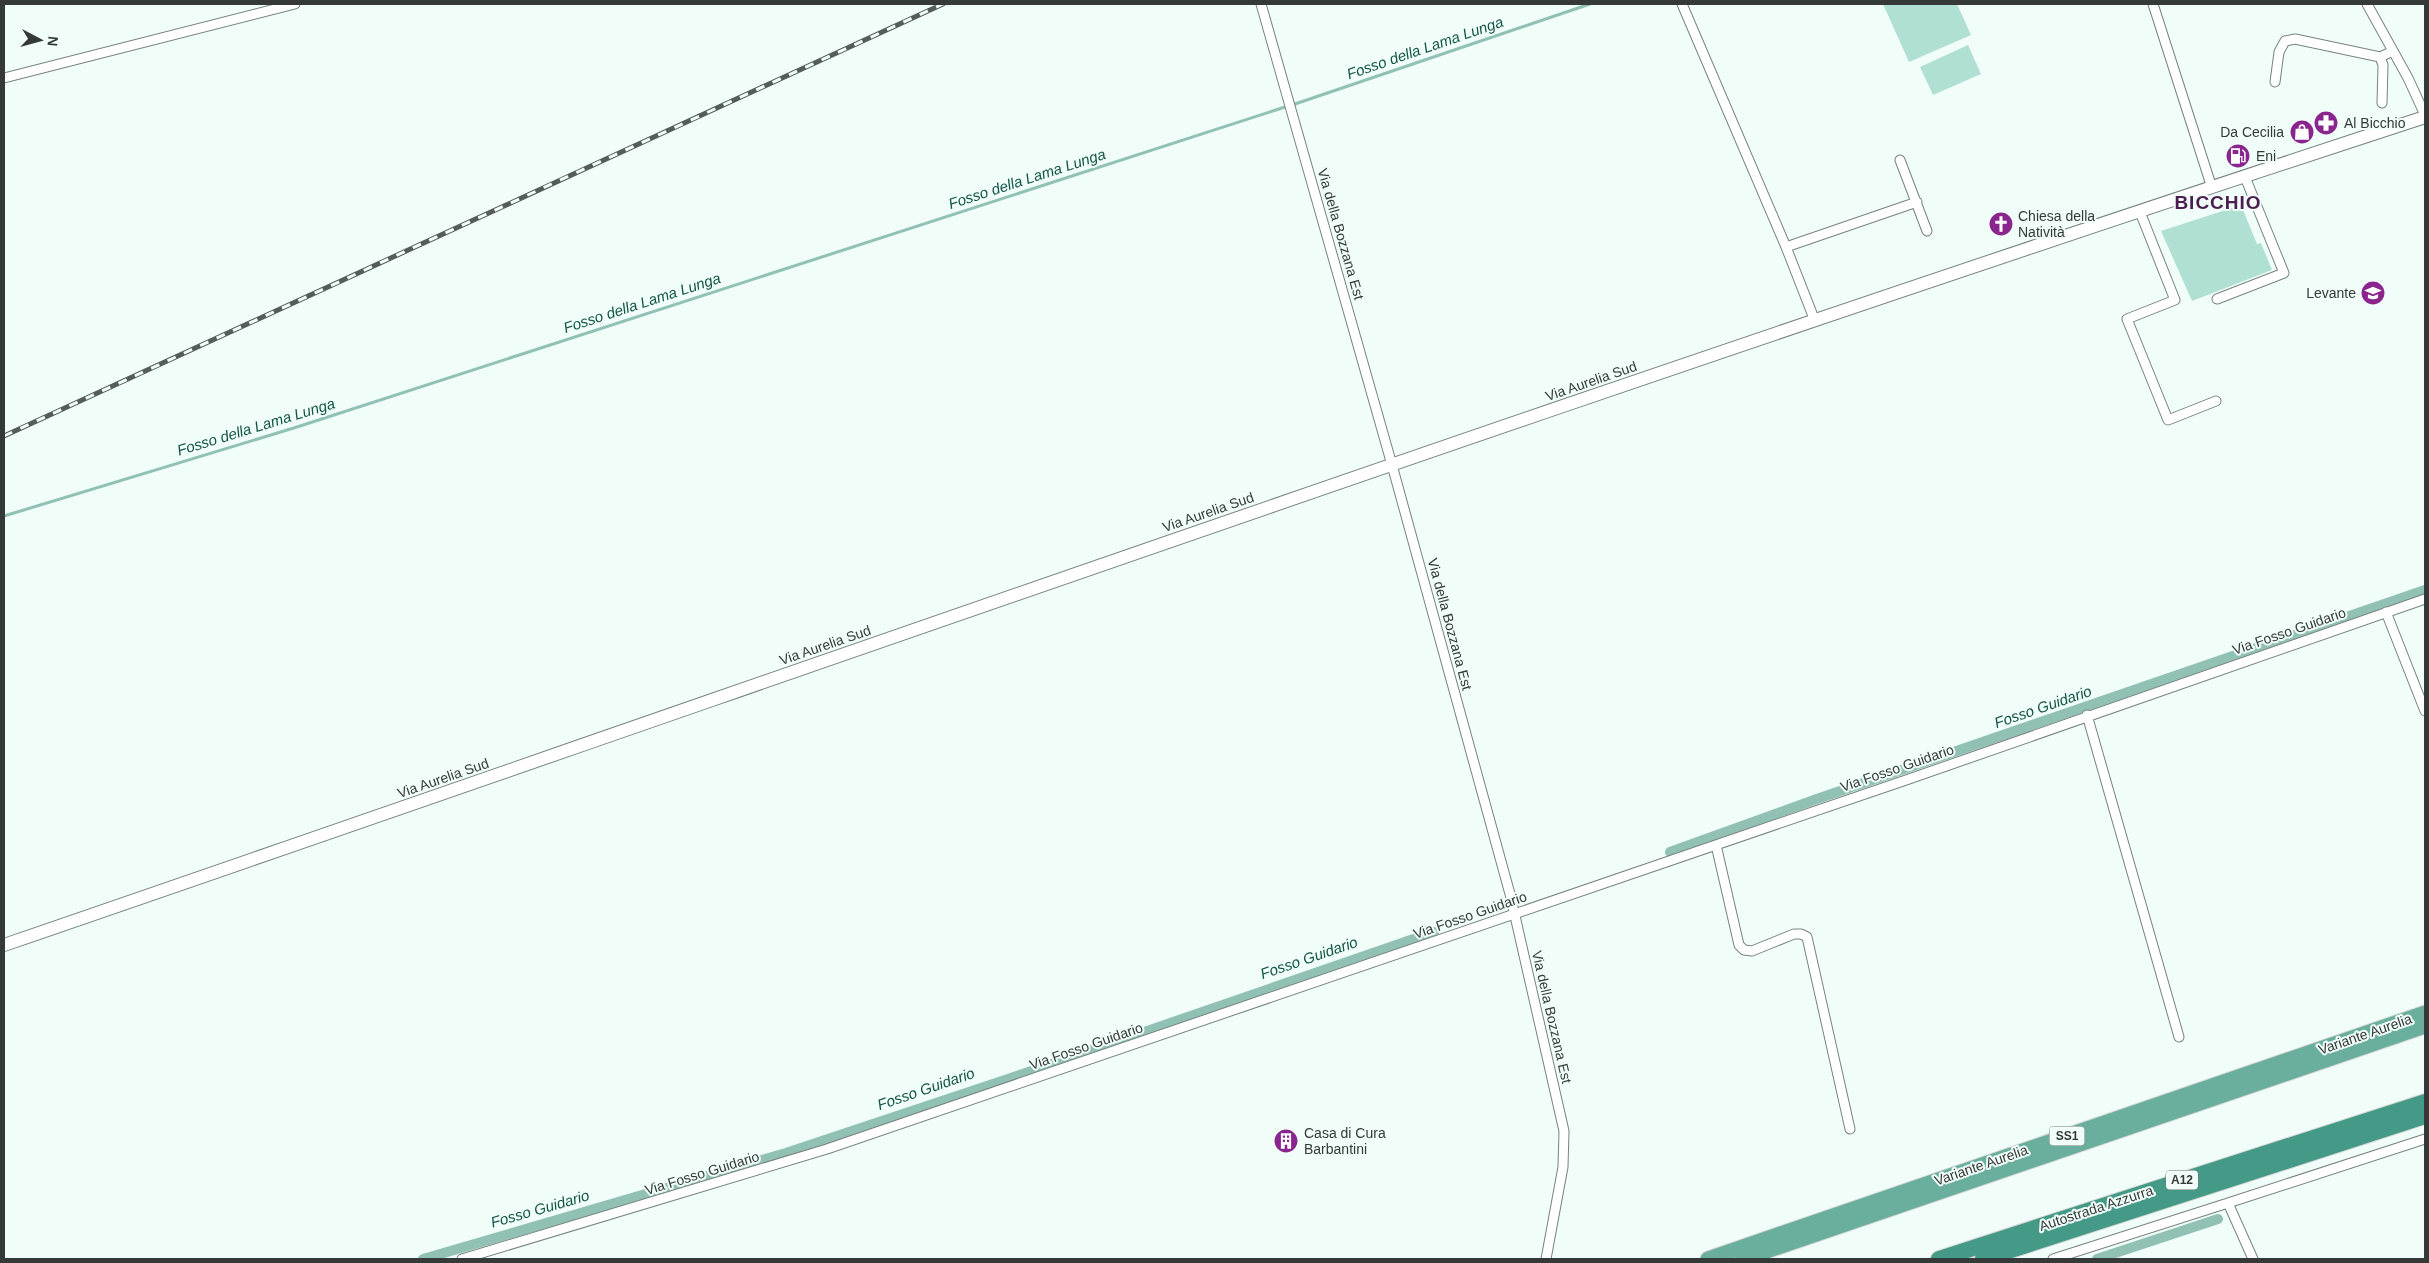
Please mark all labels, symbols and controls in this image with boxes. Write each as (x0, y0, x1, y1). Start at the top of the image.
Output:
water label: Fosso della Lama Lunga (1344, 13, 1505, 82)
north arrow (15, 15, 65, 65)
text: N (44, 35, 61, 47)
pharmacy icon: Al Bicchio (2313, 110, 2339, 136)
place label: Al Bicchio (2344, 115, 2406, 131)
shop icon: Da Cecilia (2289, 119, 2315, 145)
place label: Da Cecilia (2220, 124, 2284, 140)
fuel station icon: Eni (2225, 143, 2251, 169)
water label: Fosso della Lama Lunga (946, 145, 1108, 212)
place label: Eni (2256, 148, 2276, 164)
street label: Via della Bozzana Est (1315, 166, 1367, 302)
district label: BICCHIO (2174, 192, 2262, 213)
place label: Chiesa della Natività (2018, 208, 2095, 240)
church icon: Chiesa della Natività (1988, 211, 2014, 237)
water label: Fosso della Lama Lunga (561, 269, 723, 336)
school or university icon: Levante (2360, 280, 2386, 306)
place label: Levante (2306, 285, 2356, 301)
street label: Via Aurelia Sud (1543, 358, 1639, 404)
water label: Fosso della Lama Lunga (175, 394, 337, 459)
street label: Via Aurelia Sud (1160, 489, 1256, 535)
street label: Via della Bozzana Est (1425, 556, 1475, 692)
street label: Via Fosso Guidario (2230, 604, 2348, 658)
street label: Via Aurelia Sud (777, 622, 873, 668)
water label: Fosso Guidario (1992, 682, 2094, 731)
street label: Via Fosso Guidario (1838, 741, 1956, 795)
street label: Via Aurelia Sud (395, 755, 491, 801)
street label: Via Fosso Guidario (1411, 888, 1529, 942)
water label: Fosso Guidario (1258, 933, 1360, 982)
street label: Via della Bozzana Est (1529, 949, 1575, 1085)
street label: Variante Aurelia (2316, 1010, 2414, 1057)
street label: Via Fosso Guidario (1027, 1019, 1145, 1073)
water label: Fosso Guidario (875, 1064, 977, 1113)
place label: Casa di Cura Barbantini (1304, 1125, 1386, 1157)
road number: SS1 (2050, 1126, 2084, 1146)
building icon: Casa di Cura Barbantini (1273, 1128, 1299, 1154)
street label: Variante Aurelia (1932, 1141, 2030, 1188)
street label: Via Fosso Guidario (643, 1148, 761, 1198)
road number: A12 (2166, 1170, 2198, 1190)
street label: Autostrada Azzurra (2037, 1182, 2155, 1234)
water label: Fosso Guidario (489, 1186, 591, 1231)

